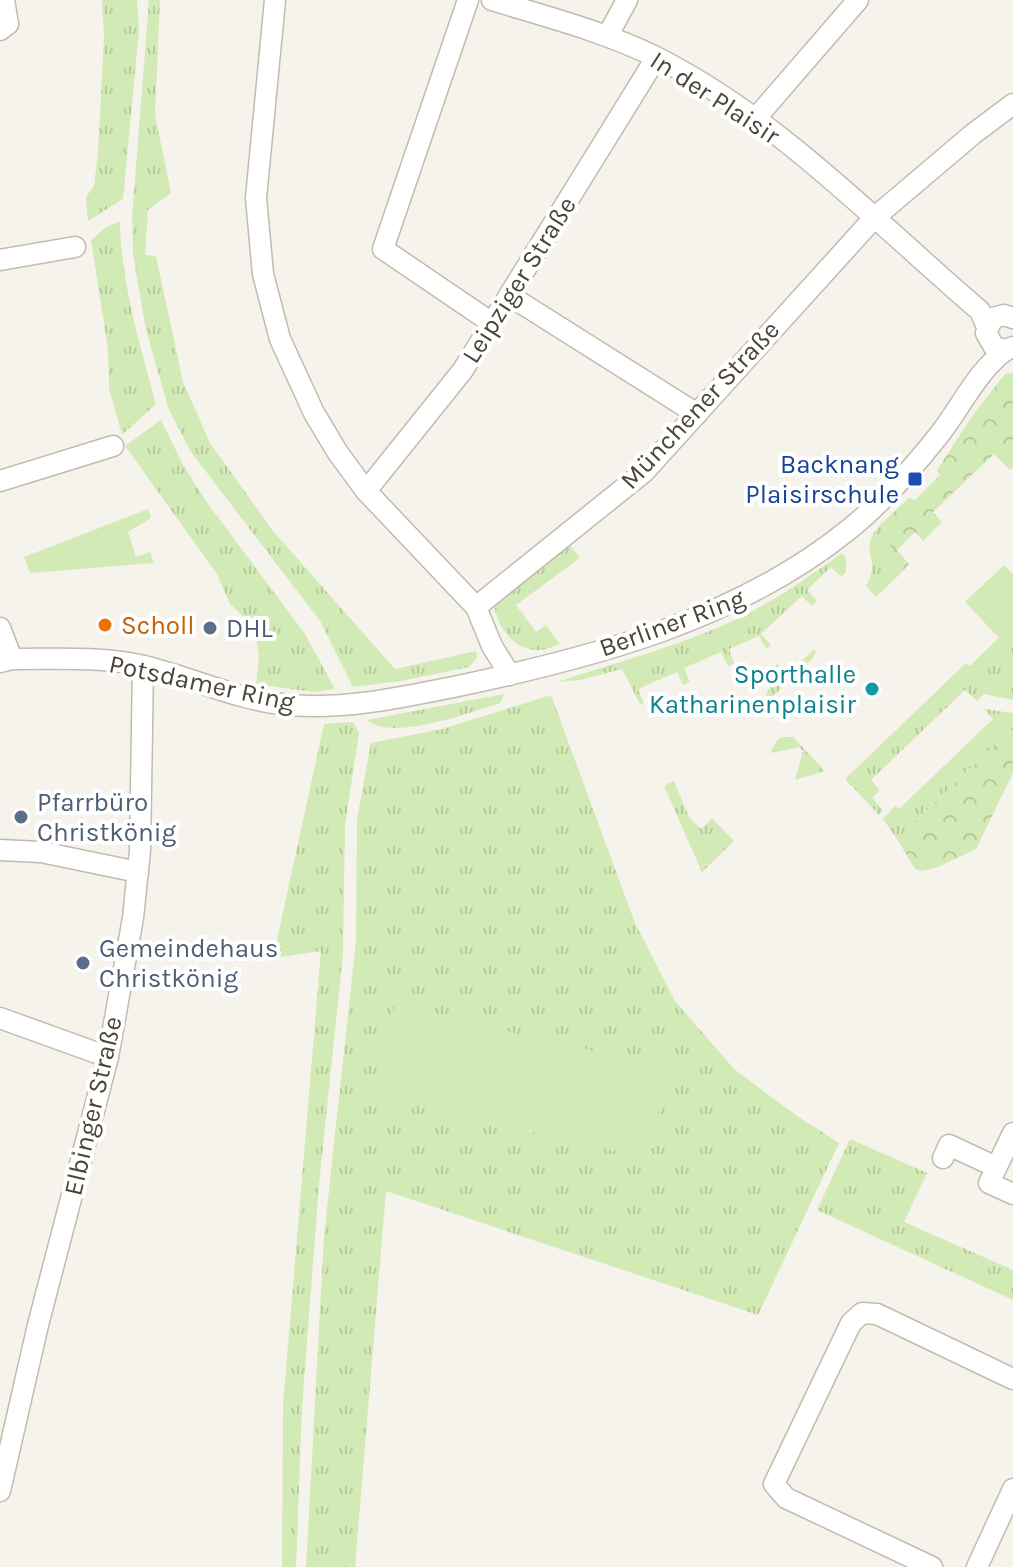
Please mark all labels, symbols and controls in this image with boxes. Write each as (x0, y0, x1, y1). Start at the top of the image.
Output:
street label: In der Plaisir (644, 45, 786, 152)
street label: Leipziger Straße (455, 191, 583, 369)
street label: Münchener Straße (614, 314, 786, 496)
place label: Backnang Plaisirschule (745, 449, 899, 510)
marker: Backnang Plaisirschule (906, 470, 924, 488)
street label: Berliner Ring (595, 582, 749, 664)
place label: Scholl (121, 610, 195, 641)
place label: DHL (226, 613, 273, 644)
marker: Scholl (96, 616, 114, 634)
marker: DHL (201, 619, 219, 637)
street label: Potsdamer Ring (106, 648, 298, 718)
place label: Sporthalle Katharinenplaisir (649, 659, 857, 720)
marker: Sporthalle Katharinenplaisir (863, 680, 881, 698)
place label: Pfarrbüro Christkönig (37, 787, 177, 848)
marker: Pfarrbüro Christkönig (12, 808, 30, 826)
place label: Gemeindehaus Christkönig (99, 933, 278, 994)
marker: Gemeindehaus Christkönig (74, 954, 92, 972)
street label: Elbinger Straße (57, 1013, 129, 1199)

